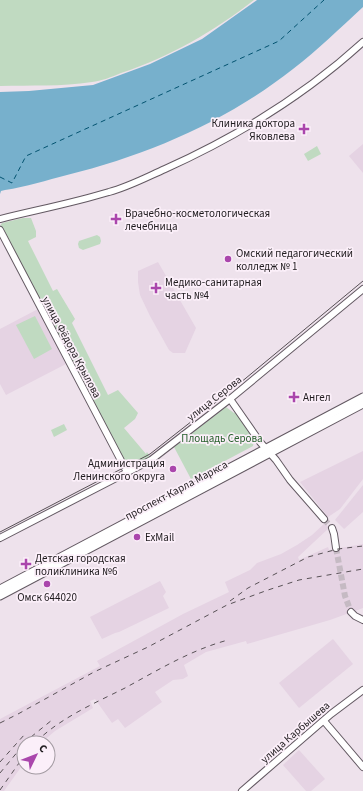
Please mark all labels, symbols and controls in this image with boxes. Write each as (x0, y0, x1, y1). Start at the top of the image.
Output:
place label: Клиника доктора Яковлева (211, 116, 295, 144)
marker: Клиника доктора Яковлева (298, 123, 310, 135)
place label: Врачебно-косметологическая лечебница (125, 206, 270, 234)
marker: Врачебно-косметологическая лечебница (110, 213, 122, 225)
place label: Омский педагогический колледж № 1 (236, 246, 353, 274)
marker: Омский педагогический колледж № 1 (223, 254, 233, 264)
place label: Медико-санитарная часть №4 (165, 275, 262, 303)
marker: Медико-санитарная часть №4 (150, 282, 162, 294)
street label: улица Фёдора Крылова (38, 294, 105, 401)
street label: улица Серова (184, 372, 245, 425)
place label: Ангел (303, 390, 331, 405)
marker: Ангел (288, 391, 300, 403)
park label: Площадь Серова (181, 431, 263, 446)
place label: Администрация Ленинского округа (73, 456, 165, 484)
street label: проспект Карла Маркса (122, 457, 230, 524)
marker: Администрация Ленинского округа (168, 464, 178, 474)
place label: ExMail (145, 530, 175, 545)
marker: ExMail (132, 532, 142, 542)
place label: Детская городская поликлиника №6 (35, 551, 126, 579)
marker: Детская городская поликлиника №6 (20, 558, 32, 570)
marker: Омск 644020 (42, 579, 52, 589)
place label: Омск 644020 (17, 590, 77, 605)
street label: улица Карбышева (257, 698, 333, 767)
north arrow (16, 735, 56, 775)
text: С (35, 741, 51, 756)

